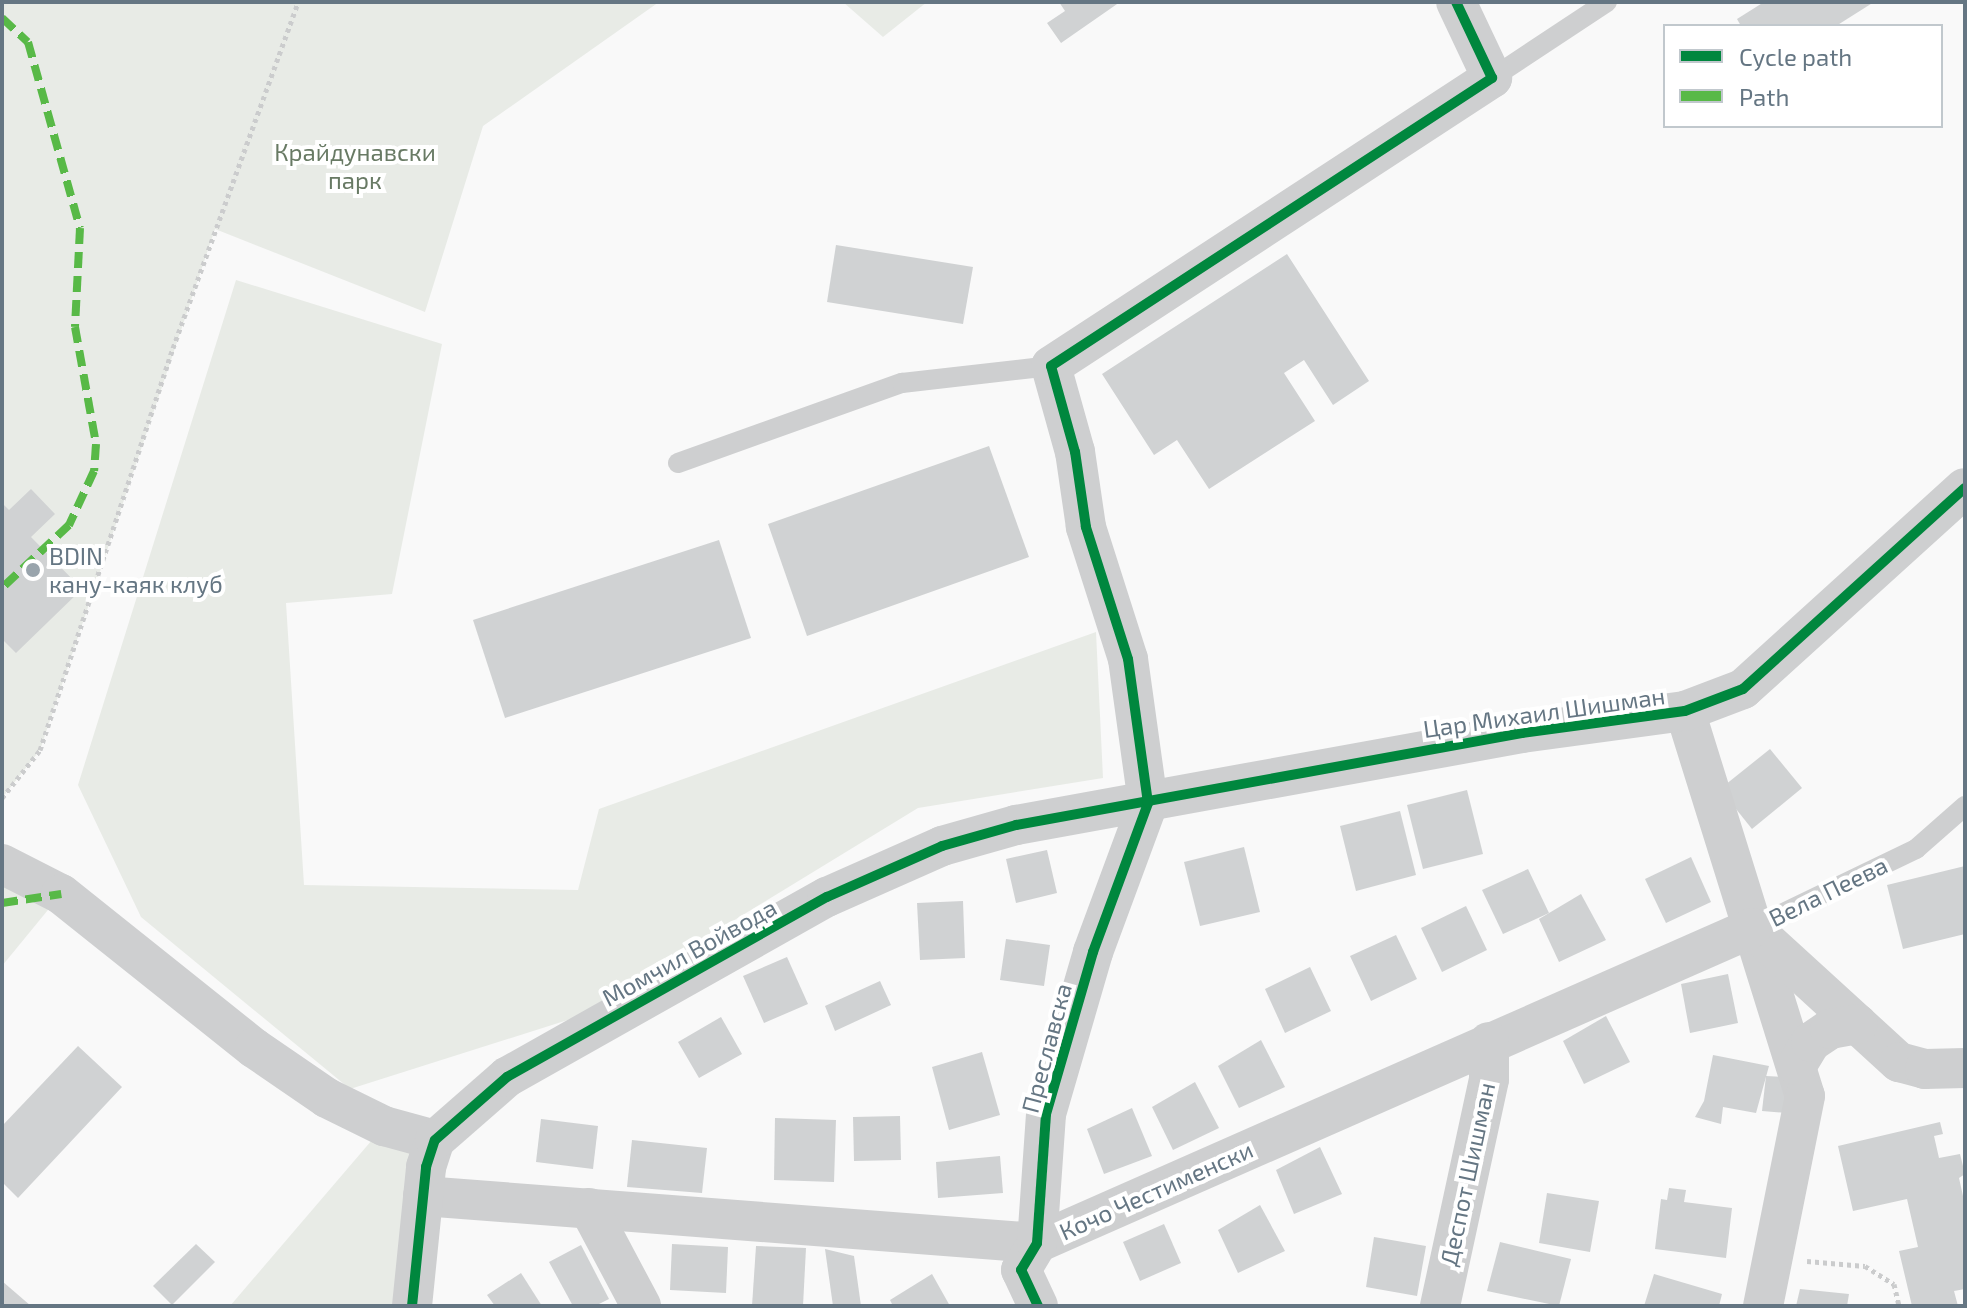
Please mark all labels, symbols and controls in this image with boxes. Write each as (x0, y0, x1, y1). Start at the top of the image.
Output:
legend (1663, 24, 1943, 128)
text: Cycle path (1739, 42, 1852, 71)
text: Path (1739, 82, 1789, 111)
park label: Крайдунавски парк (274, 138, 436, 194)
place label: BDIN кану-каяк клуб (49, 542, 223, 598)
marker: BDIN кану-каяк клуб (24, 561, 42, 579)
street label: Цар Михаил Шишман (1421, 681, 1667, 743)
street label: Вела Пеева (1764, 850, 1892, 932)
street label: Момчил Войвода (597, 892, 781, 1012)
street label: Преславска (1015, 980, 1077, 1116)
street label: Деспот Шишман (1434, 1080, 1500, 1268)
street label: Кочо Честименски (1055, 1134, 1257, 1246)

